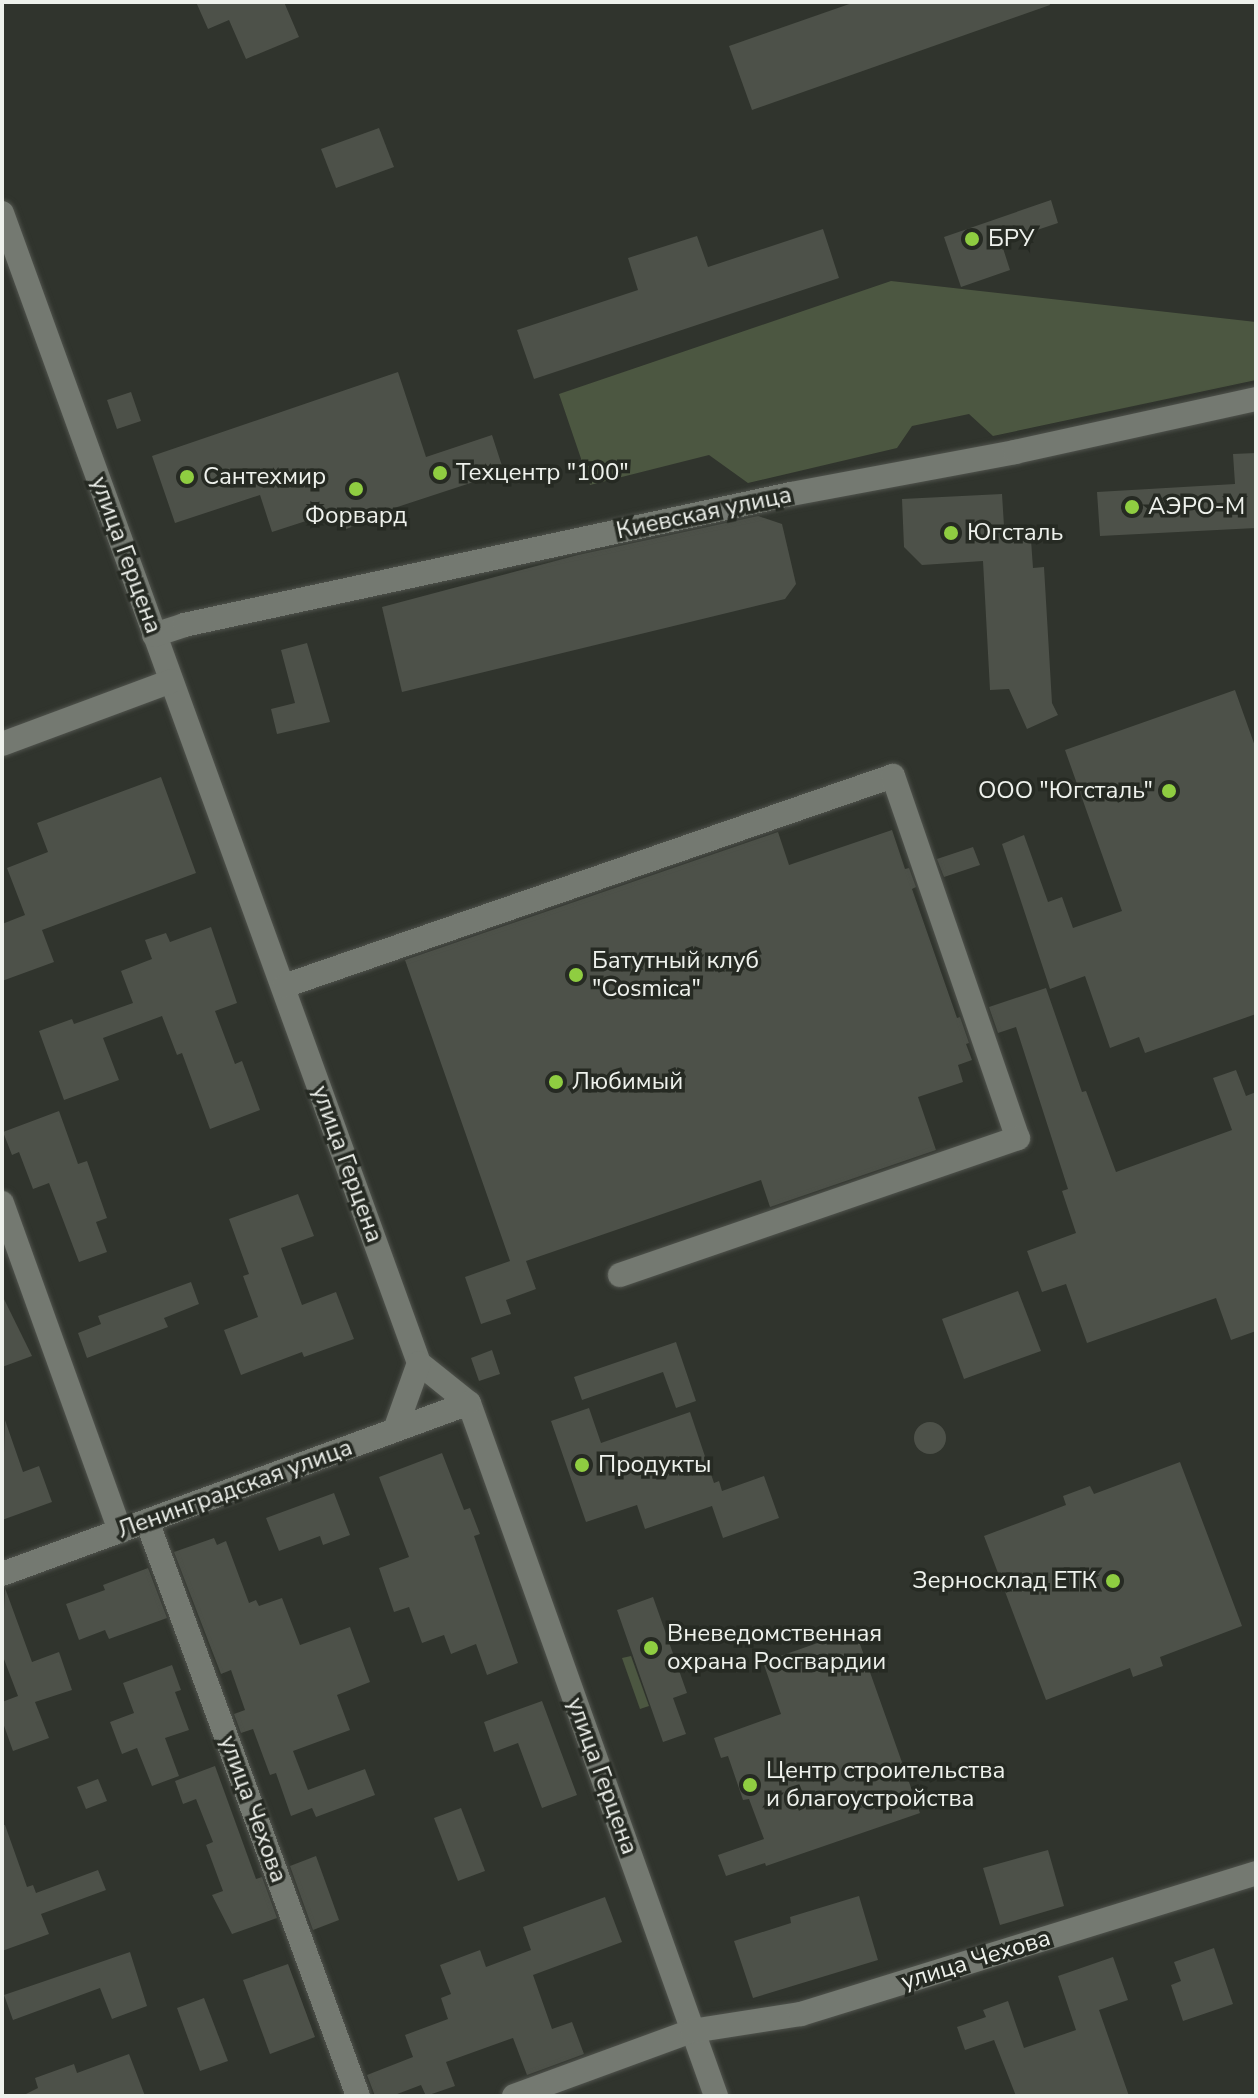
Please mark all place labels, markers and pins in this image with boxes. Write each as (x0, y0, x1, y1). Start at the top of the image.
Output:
place label: БРУ (988, 225, 1034, 253)
marker: БРУ (963, 230, 981, 248)
place label: Техцентр "100" (456, 459, 629, 487)
place label: Сантехмир (203, 463, 326, 491)
marker: Техцентр "100" (431, 464, 449, 482)
marker: Сантехмир (178, 468, 196, 486)
marker: Форвард (347, 480, 365, 498)
place label: АЭРО-М (1148, 493, 1245, 521)
marker: АЭРО-М (1123, 498, 1141, 516)
place label: Форвард (305, 502, 407, 530)
place label: Югсталь (967, 519, 1063, 547)
marker: Югсталь (942, 524, 960, 542)
place label: ООО "Югсталь" (978, 777, 1153, 805)
marker: ООО "Югсталь" (1160, 782, 1178, 800)
place label: Батутный клуб "Cosmica" (592, 947, 759, 1003)
marker: Батутный клуб "Cosmica" (567, 966, 585, 984)
place label: Любимый (572, 1068, 683, 1096)
marker: Любимый (547, 1073, 565, 1091)
place label: Продукты (598, 1451, 712, 1479)
marker: Продукты (573, 1456, 591, 1474)
place label: Зерносклад ЕТК (912, 1567, 1097, 1595)
marker: Зерносклад ЕТК (1104, 1572, 1122, 1590)
place label: Вневедомственная охрана Росгвардии (667, 1620, 886, 1676)
marker: Вневедомственная охрана Росгвардии (642, 1639, 660, 1657)
place label: Центр строительства и благоустройства (766, 1757, 1005, 1813)
marker: Центр строительства и благоустройства (741, 1776, 759, 1794)

